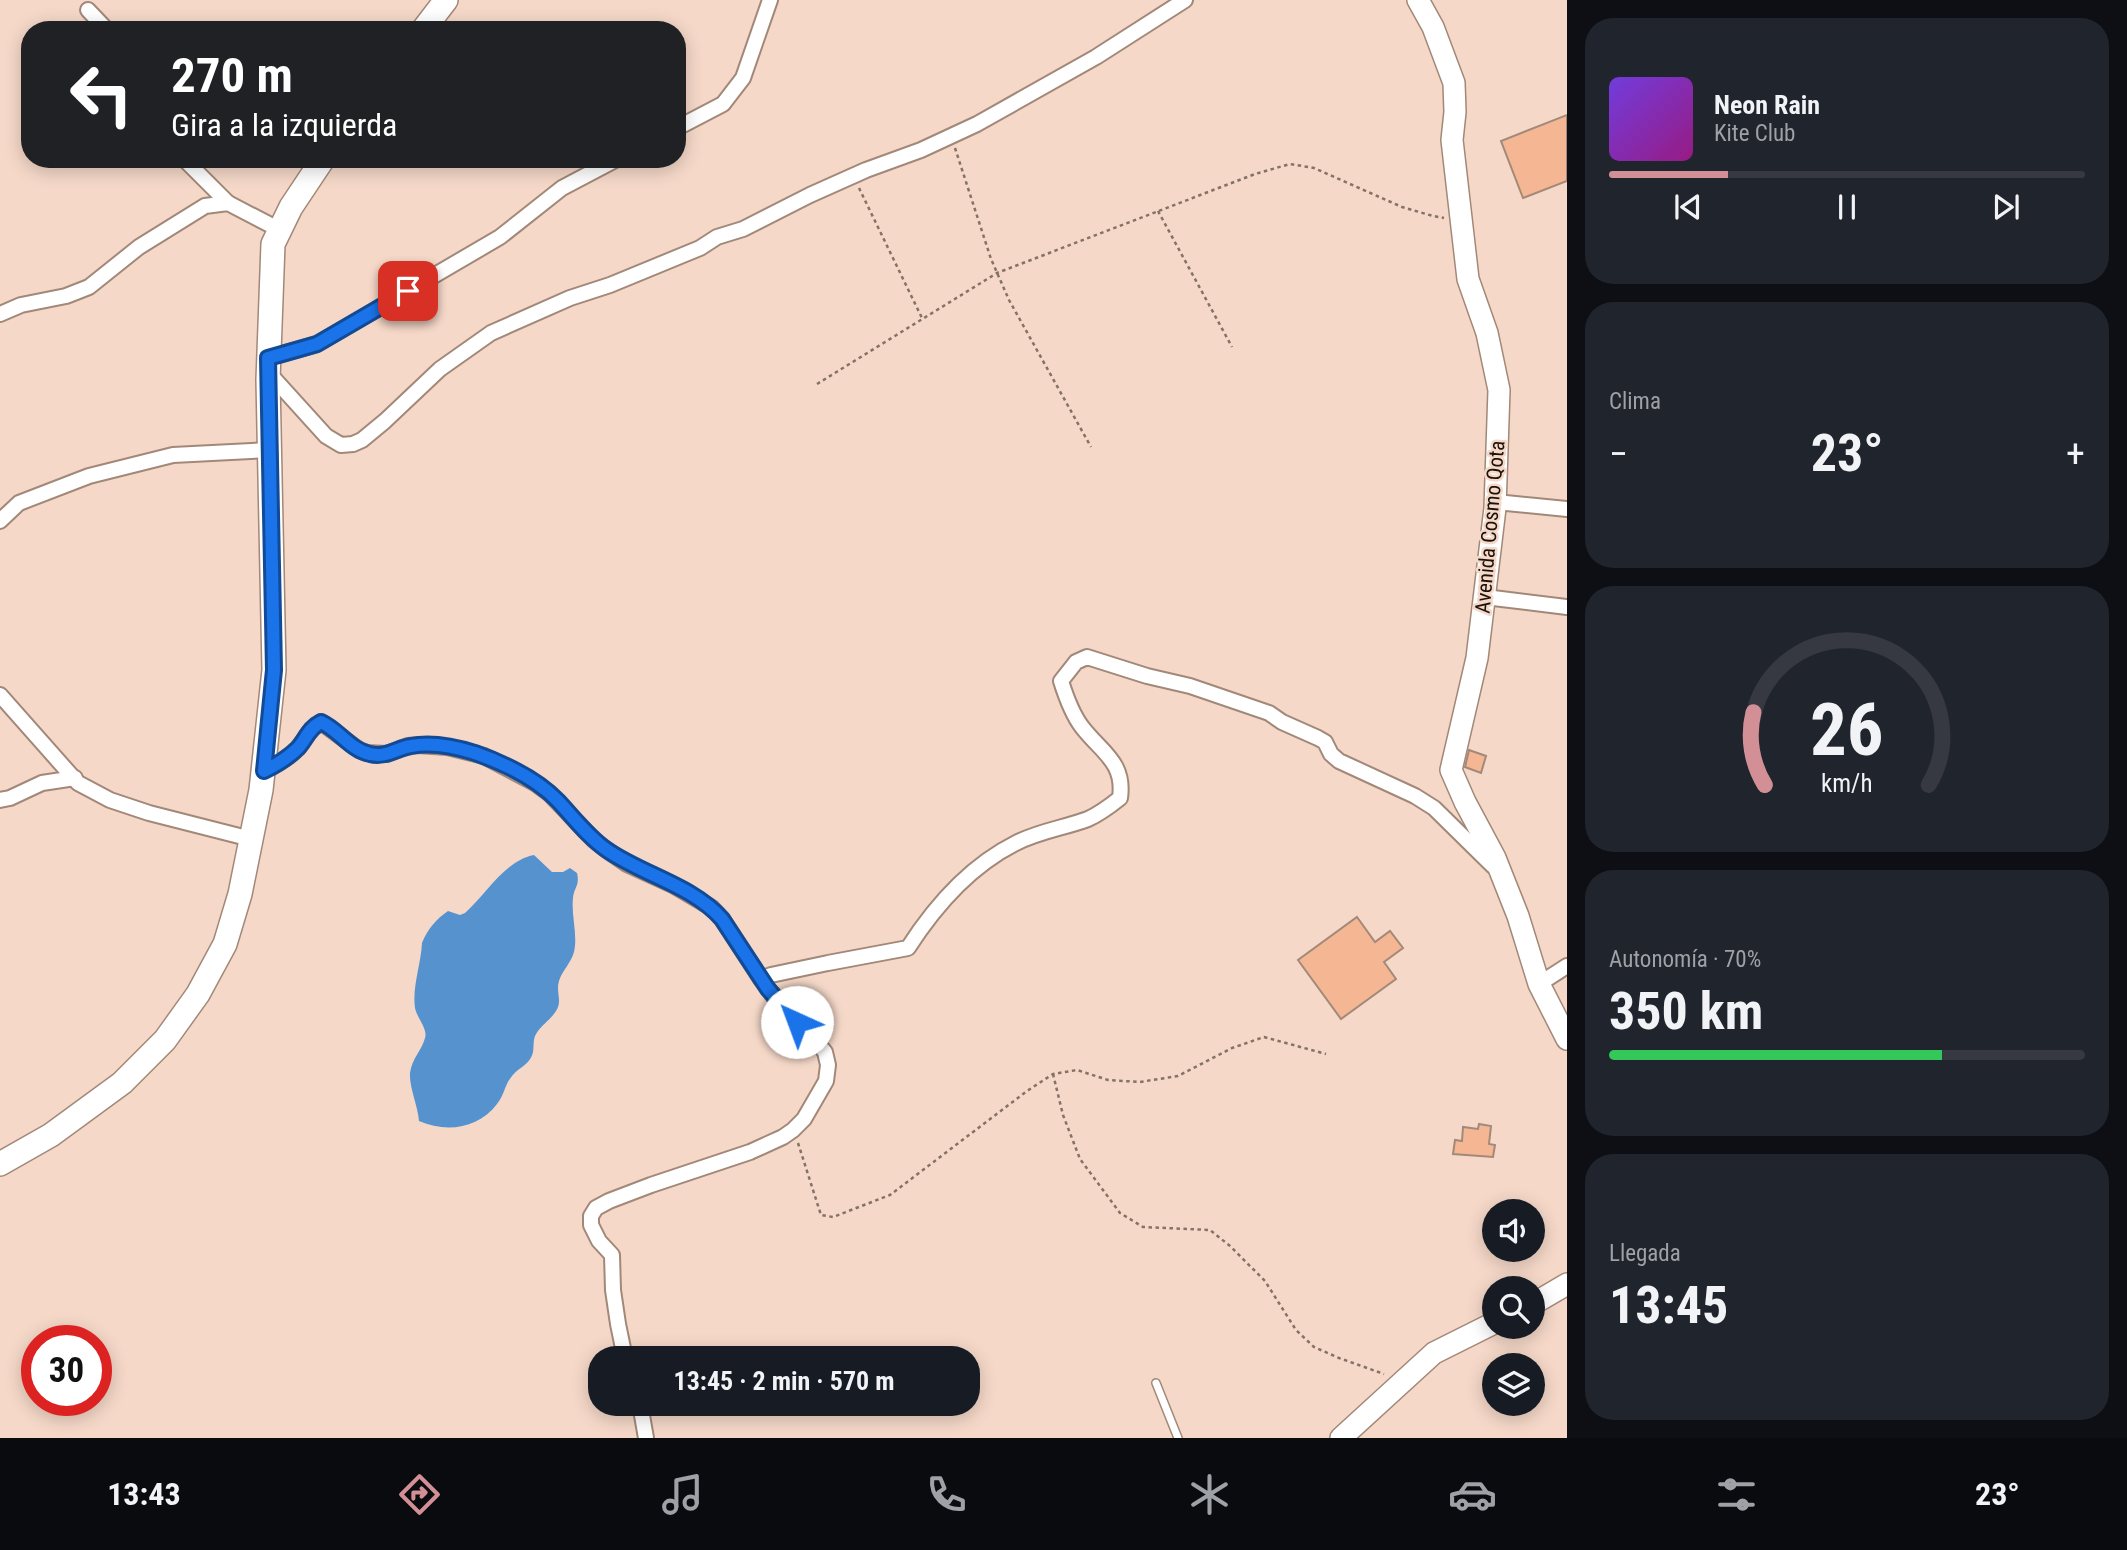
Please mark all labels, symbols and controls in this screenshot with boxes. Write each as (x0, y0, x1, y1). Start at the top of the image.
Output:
text: 270 m (171, 47, 293, 104)
icon: left (56, 49, 147, 140)
text: Neon Rain (1714, 90, 1820, 120)
text: Gira a la izquierda (171, 106, 397, 144)
text: Kite Club (1714, 120, 1795, 147)
icon: previous (1669, 188, 1707, 226)
icon: pause (1828, 188, 1866, 226)
icon: next (1987, 188, 2025, 226)
pin (378, 261, 438, 321)
icon: arrive (389, 272, 427, 310)
text: Clima (1609, 388, 1661, 415)
text: 23° (1811, 423, 1883, 484)
text: − (1609, 432, 1628, 476)
text: + (2066, 432, 2085, 476)
street label: Avenida Cosmo Qota (1470, 440, 1510, 614)
text: 26 (1810, 687, 1884, 773)
text: km/h (1821, 769, 1873, 798)
text: Autonomía · 70% (1609, 946, 1761, 973)
text: 350 km (1609, 981, 1763, 1042)
position arrow (760, 985, 834, 1059)
map controls (1482, 1199, 1545, 1416)
button: sound (1482, 1199, 1545, 1262)
text: Llegada (1609, 1240, 1681, 1267)
text: 13:45 (1609, 1275, 1728, 1336)
button: search (1482, 1276, 1545, 1339)
speed limit sign: 30 (21, 1325, 112, 1416)
button: layers (1482, 1353, 1545, 1416)
text: 13:45 · 2 min · 570 m (674, 1366, 894, 1396)
icon: directions (395, 1470, 444, 1519)
icon: music (658, 1470, 707, 1519)
icon: phone (922, 1470, 971, 1519)
icon: climate (1185, 1470, 1234, 1519)
icon: car (1448, 1470, 1497, 1519)
icon: filters (1712, 1470, 1761, 1519)
text: 13:43 (107, 1475, 181, 1513)
text: 23° (1975, 1475, 2020, 1513)

